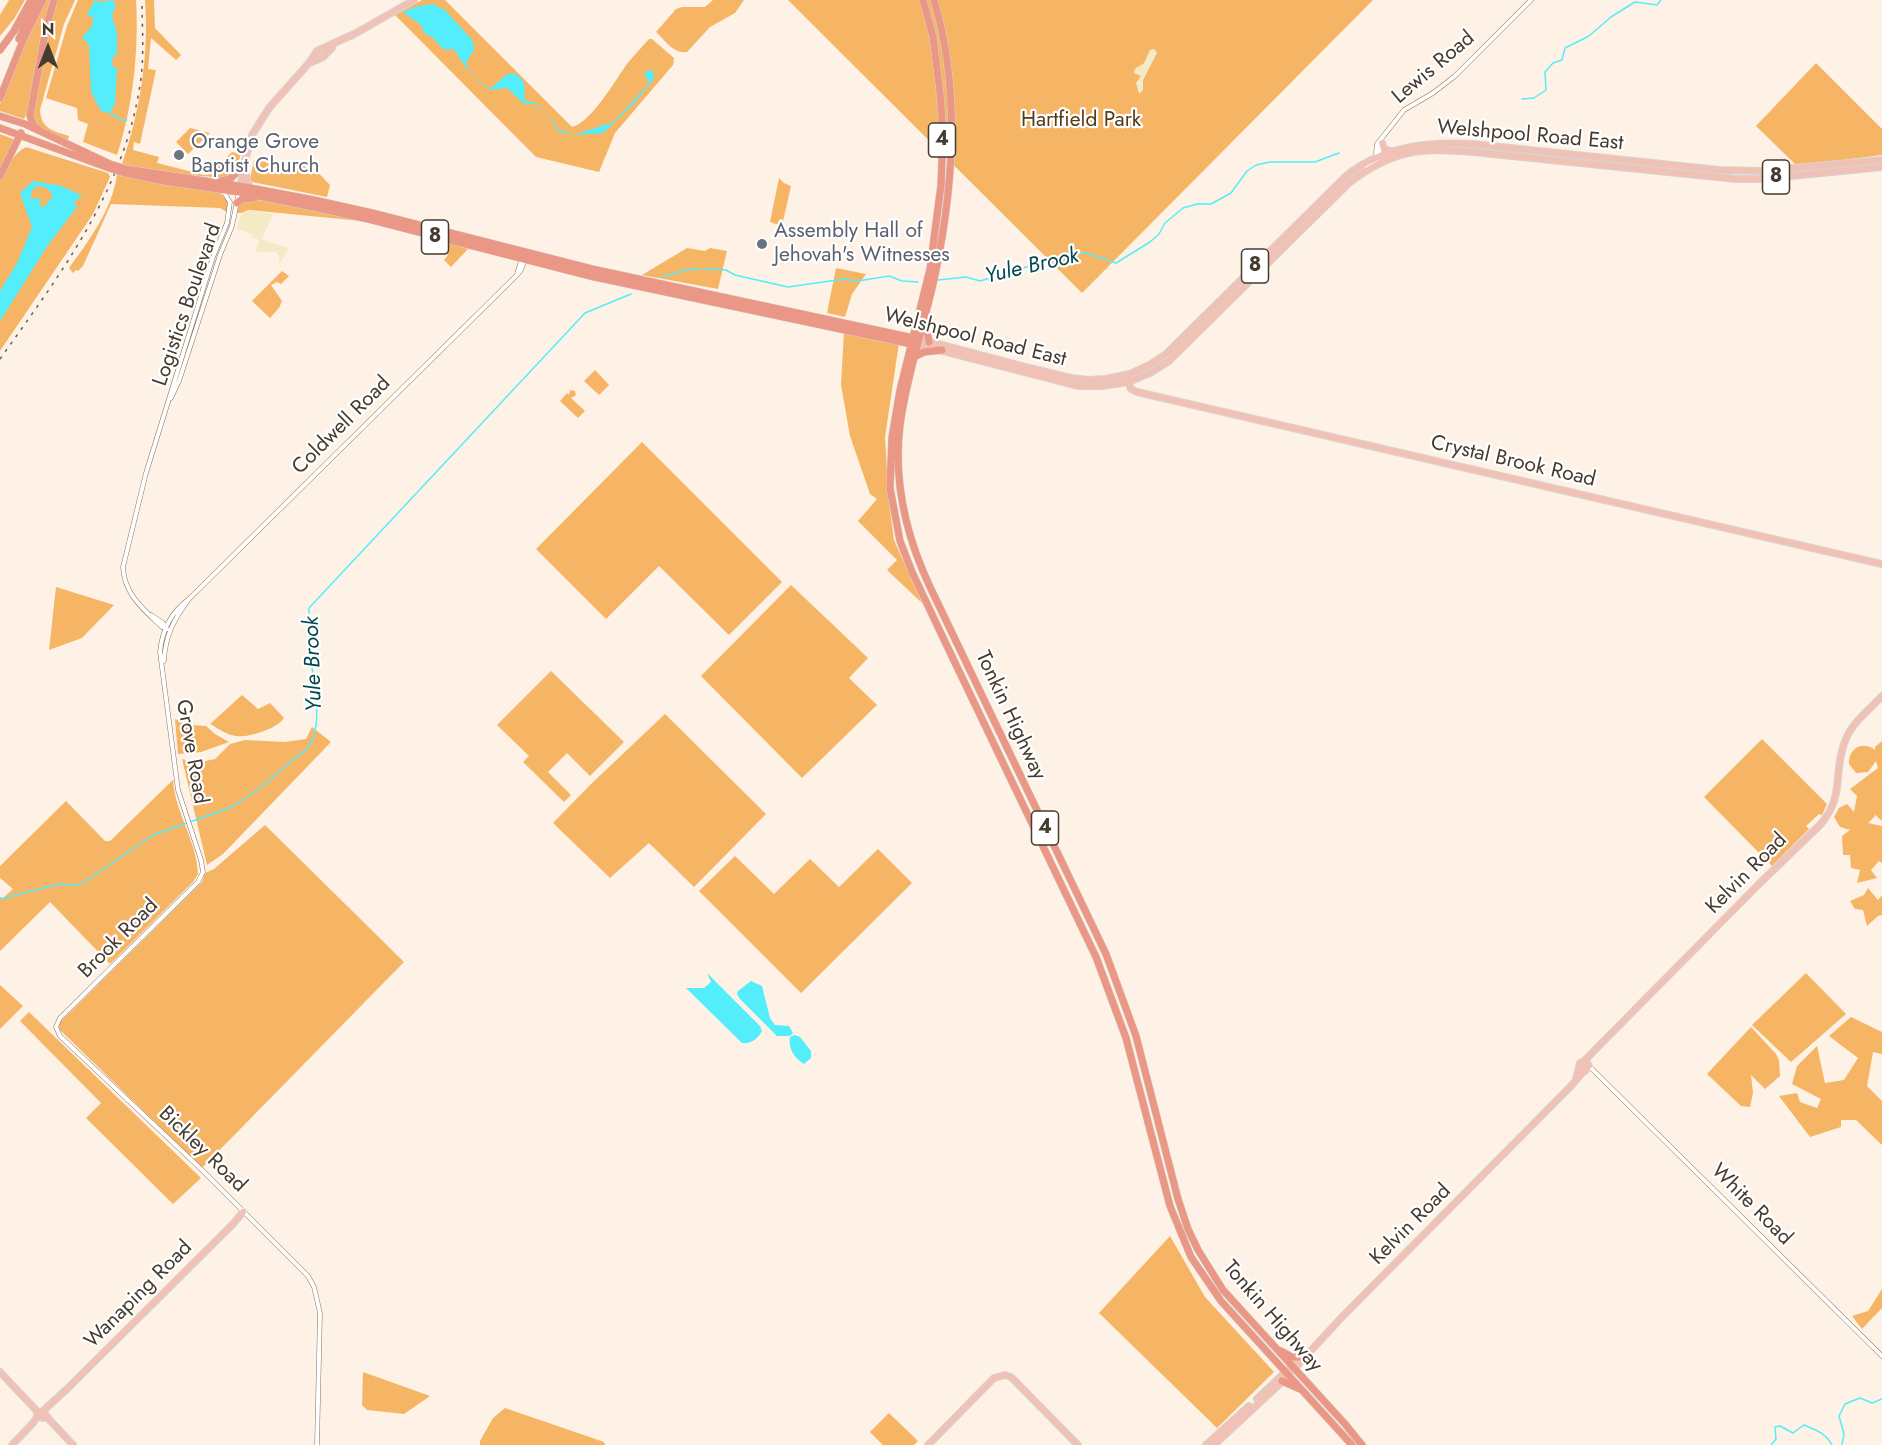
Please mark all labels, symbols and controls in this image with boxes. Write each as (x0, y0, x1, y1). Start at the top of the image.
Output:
north arrow (18, 18, 78, 78)
text: N (42, 18, 54, 41)
street label: Lewis Road (1388, 26, 1480, 110)
park label: Hartfield Park (1021, 108, 1141, 134)
street label: Welshpool Road East (1436, 115, 1624, 157)
road number: 4 (928, 123, 956, 157)
place label: Orange Grove Baptist Church (191, 130, 319, 180)
marker: Orange Grove Baptist Church (172, 148, 186, 162)
road number: 8 (1762, 160, 1790, 194)
place label: Assembly Hall of Jehovah's Witnesses (774, 219, 950, 269)
street label: Logistics Boulevard (148, 220, 228, 390)
road number: 8 (422, 220, 448, 254)
marker: Assembly Hall of Jehovah's Witnesses (755, 237, 769, 251)
water label: Yule Brook (982, 243, 1082, 291)
road number: 8 (1242, 249, 1268, 283)
street label: Welshpool Road East (881, 303, 1069, 373)
street label: Coldwell Road (288, 372, 396, 480)
street label: Crystal Brook Road (1428, 431, 1598, 493)
water label: Yule Brook (299, 616, 329, 712)
street label: Tonkin Highway (969, 648, 1051, 784)
street label: Grove Road (169, 698, 213, 806)
road number: 4 (1032, 811, 1058, 845)
street label: Kelvin Road (1701, 828, 1793, 920)
street label: Brook Road (74, 894, 164, 984)
street label: Bickley Road (153, 1102, 251, 1198)
street label: White Road (1705, 1159, 1797, 1251)
street label: Kelvin Road (1365, 1179, 1457, 1271)
street label: Wanaping Road (80, 1236, 198, 1354)
street label: Tonkin Highway (1217, 1256, 1327, 1378)

